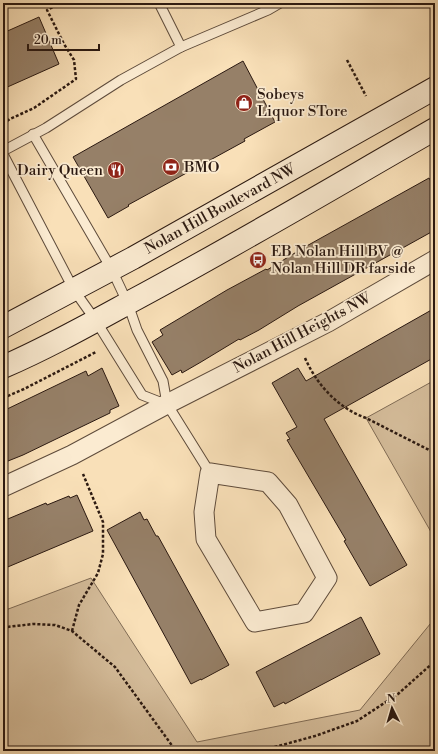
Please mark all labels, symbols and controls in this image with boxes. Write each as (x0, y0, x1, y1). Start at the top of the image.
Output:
scale bar (28, 26, 99, 52)
text: 20 m (34, 33, 62, 48)
place label: Sobeys Liquor STore (257, 85, 348, 121)
shop icon: Sobeys Liquor STore (234, 93, 254, 113)
bank icon: BMO (161, 157, 181, 177)
place label: BMO (183, 158, 220, 177)
street label: Nolan Hill Boulevard NW (141, 159, 299, 258)
restaurant icon: Dairy Queen (106, 160, 126, 180)
place label: Dairy Queen (17, 161, 103, 180)
place label: EB Nolan Hill BV @ Nolan Hill DR farside (271, 242, 416, 278)
bus stop icon: EB Nolan Hill BV @ Nolan Hill DR farside (248, 250, 268, 270)
street label: Nolan Hill Heights NW (230, 288, 375, 377)
north arrow (372, 688, 412, 728)
text: N (386, 692, 396, 706)

